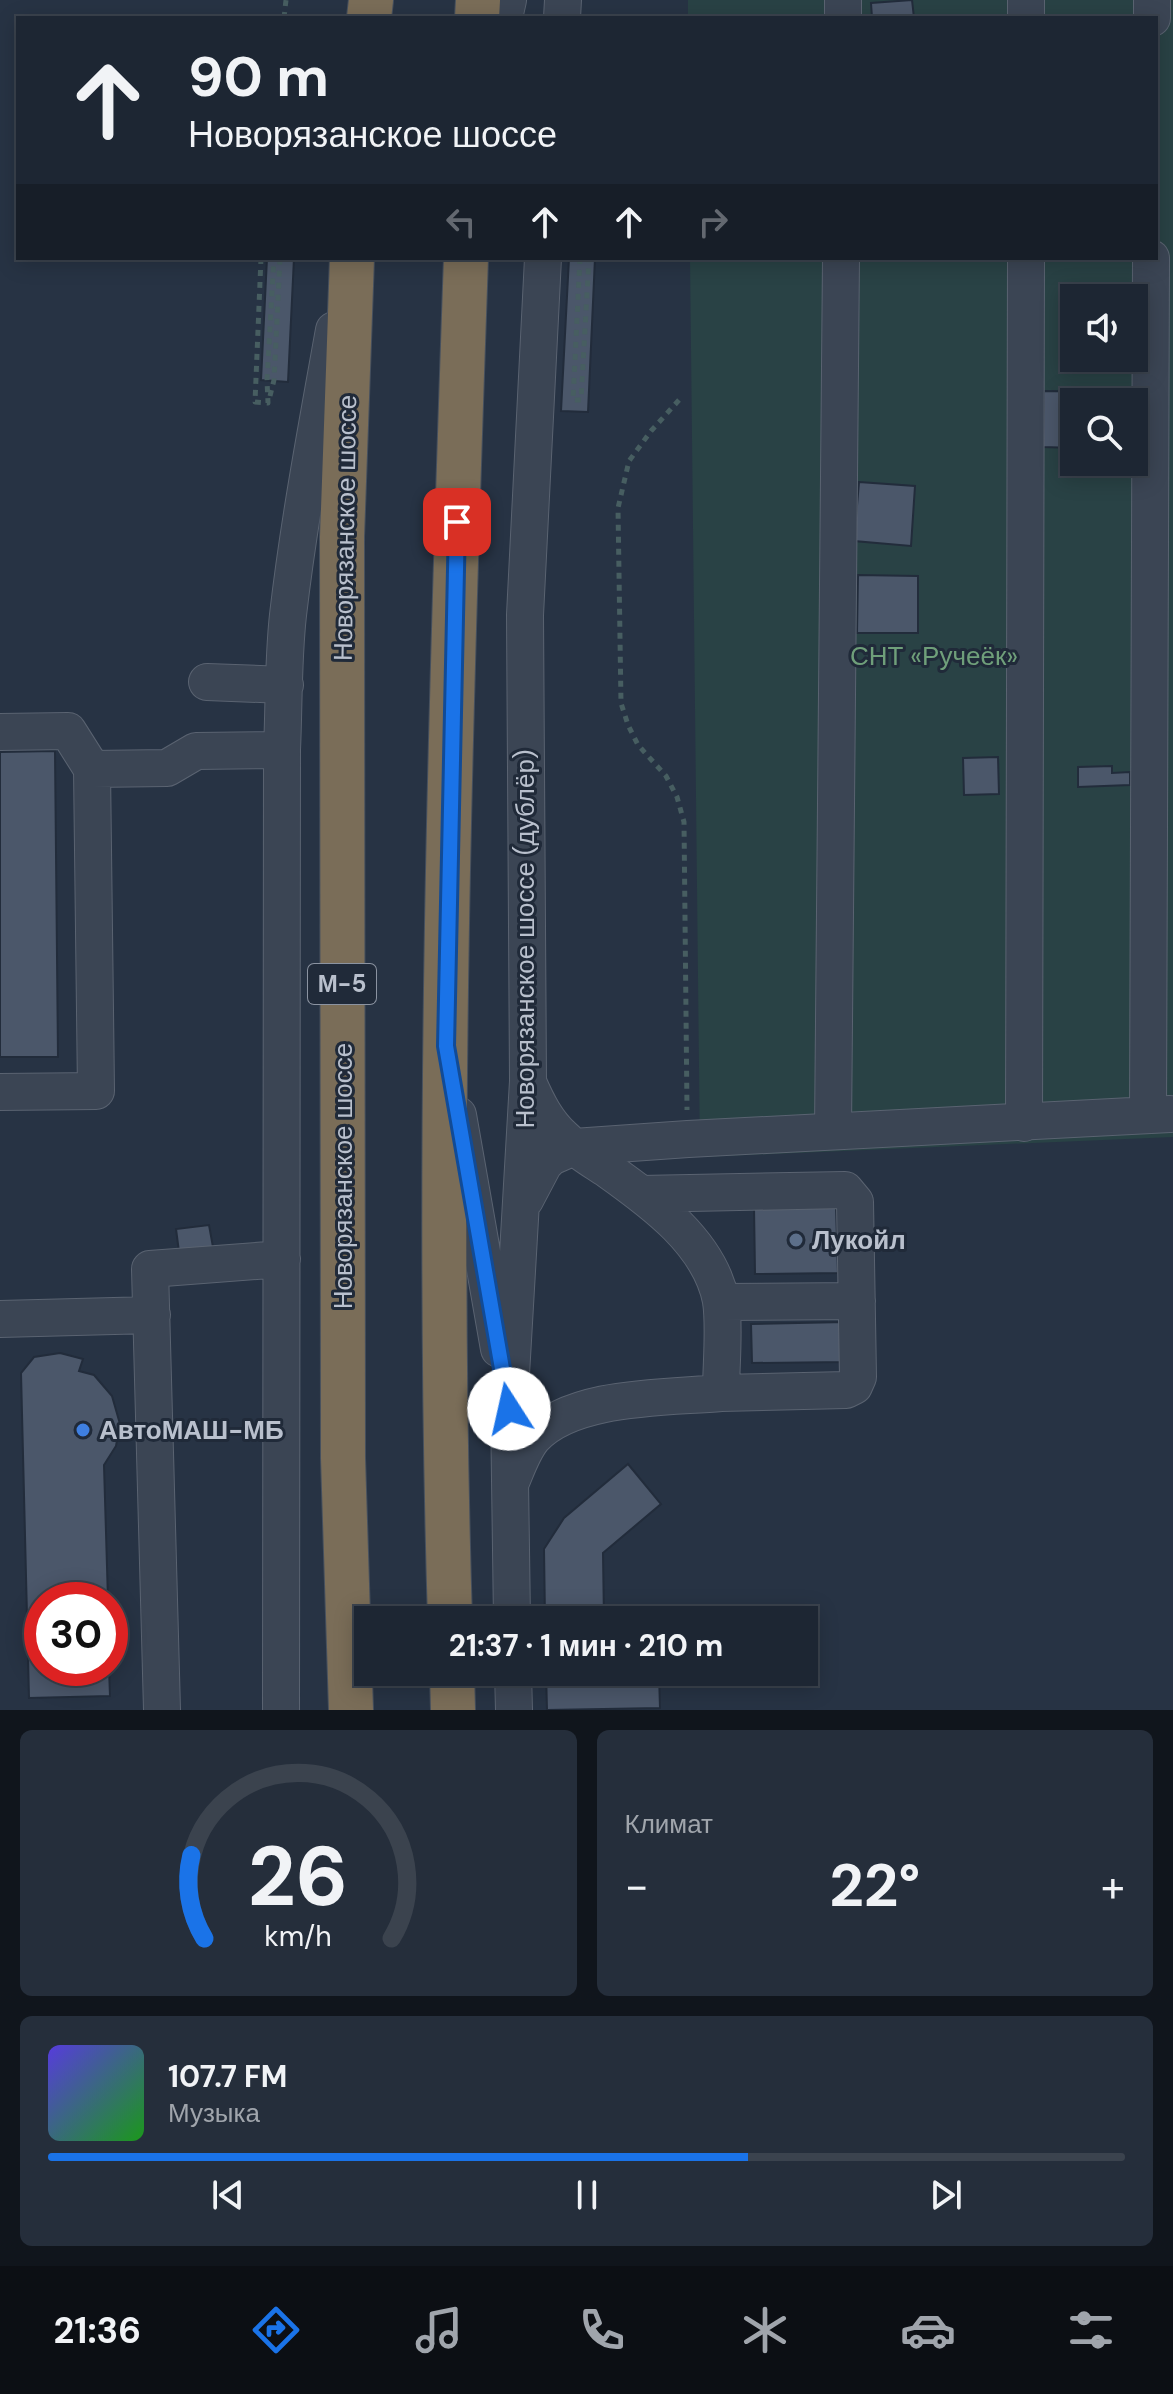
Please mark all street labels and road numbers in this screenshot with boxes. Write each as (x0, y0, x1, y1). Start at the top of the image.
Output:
street label: Новорязанское шоссе (326, 394, 364, 662)
street label: Новорязанское шоссе (дублёр) (508, 749, 542, 1129)
road number: М-5 (308, 964, 376, 1004)
street label: Новорязанское шоссе (326, 1043, 360, 1309)

